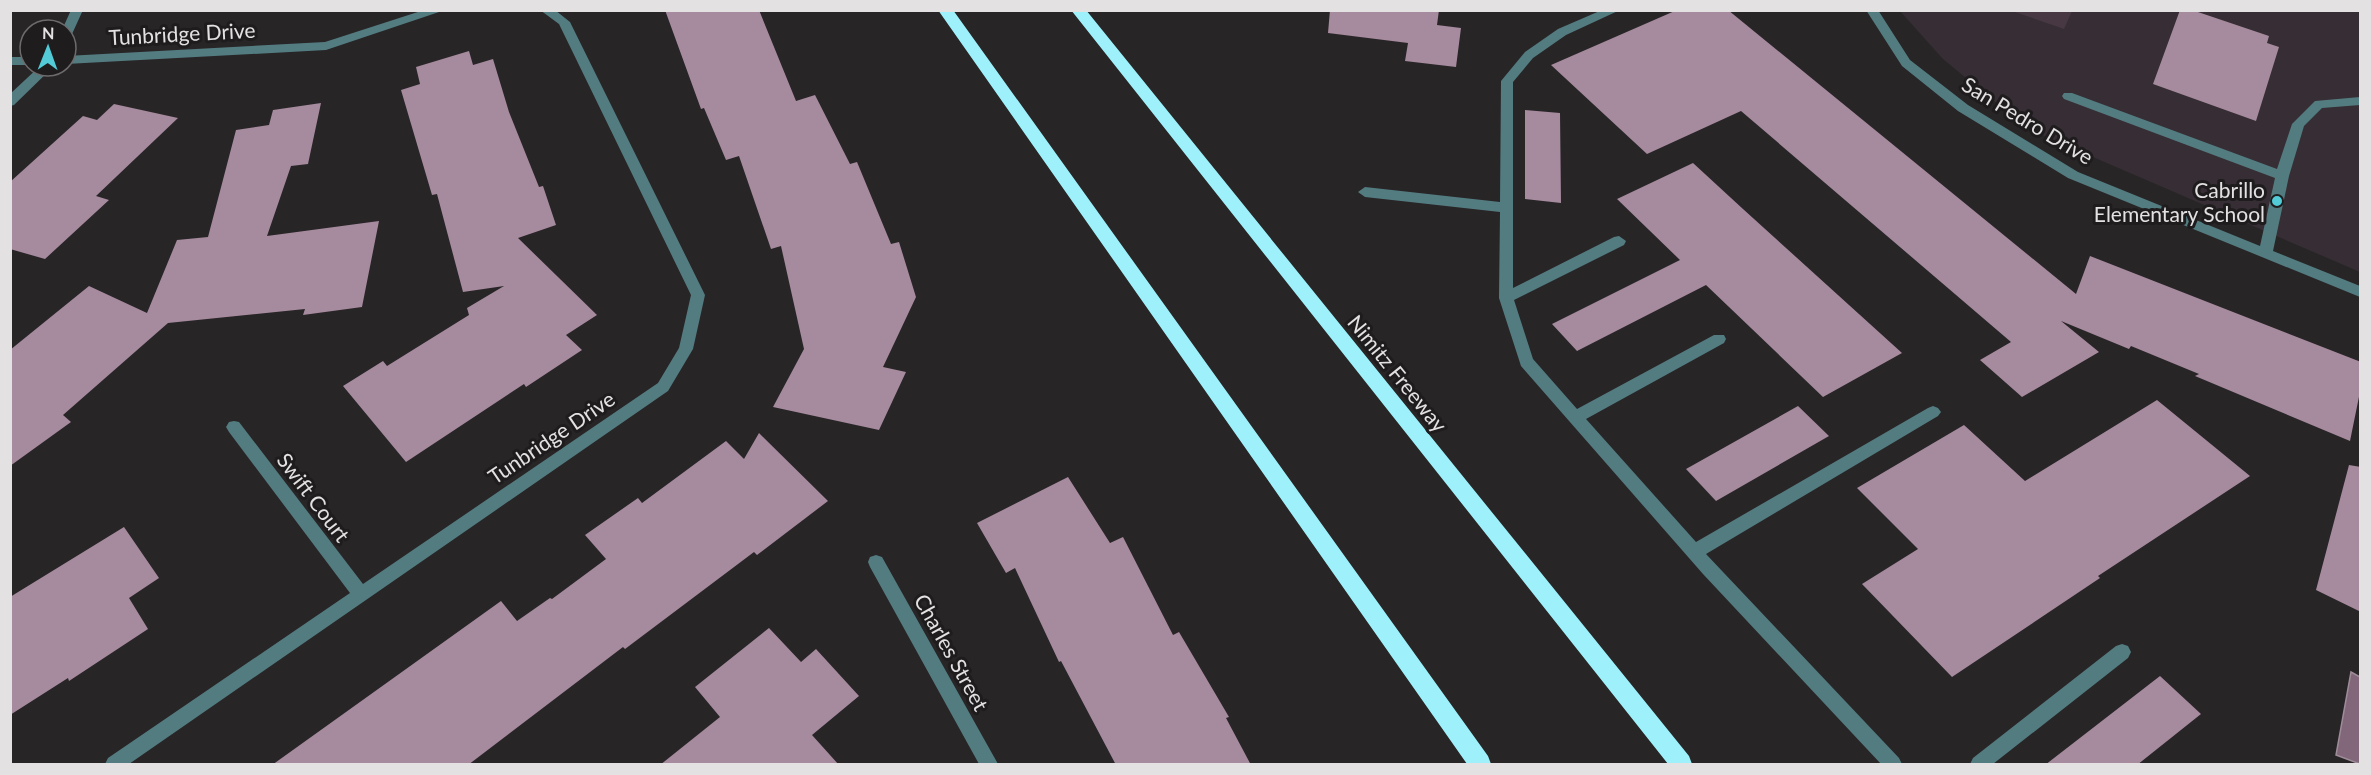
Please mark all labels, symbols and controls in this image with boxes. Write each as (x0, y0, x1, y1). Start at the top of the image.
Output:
street label: Tunbridge Drive (108, 17, 256, 49)
north arrow (18, 18, 78, 78)
text: N (42, 23, 55, 42)
street label: San Pedro Drive (1958, 71, 2098, 169)
place label: Cabrillo Elementary School (2094, 177, 2265, 226)
marker: Cabrillo Elementary School (2270, 194, 2284, 208)
street label: Nimitz Freeway (1343, 309, 1453, 437)
street label: Tunbridge Drive (483, 386, 619, 488)
street label: Swift Court (272, 448, 356, 547)
street label: Charles Street (910, 589, 995, 715)

